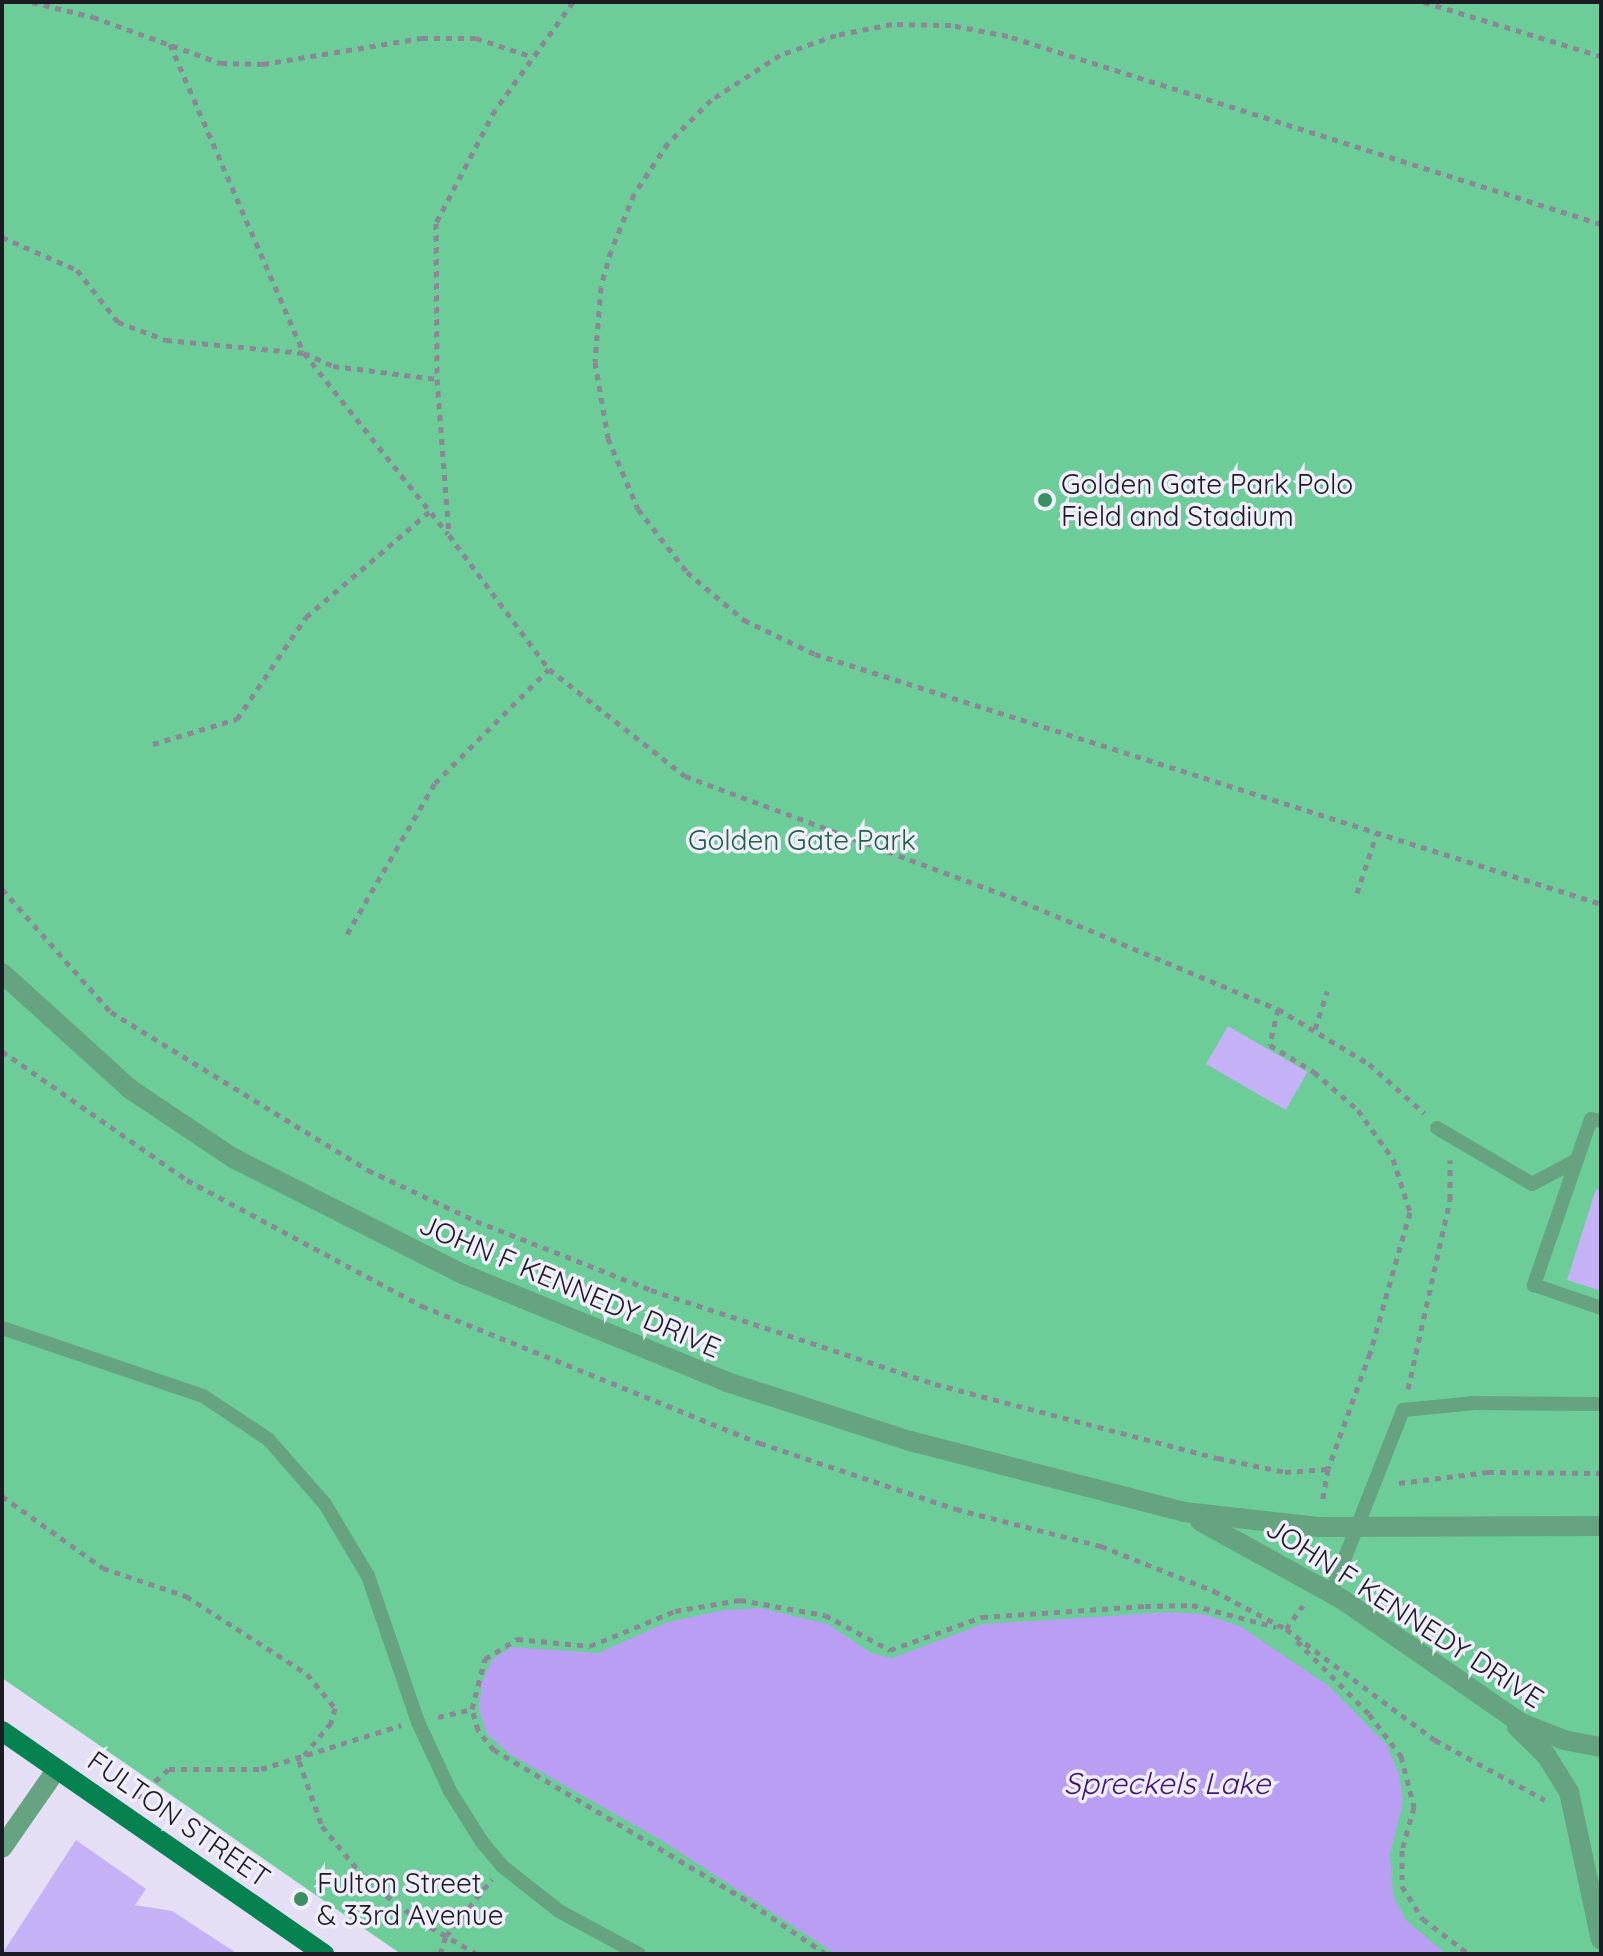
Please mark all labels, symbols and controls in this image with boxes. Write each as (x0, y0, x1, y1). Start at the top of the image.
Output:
place label: Golden Gate Park Polo Field and Stadium (1061, 467, 1353, 533)
marker: Golden Gate Park Polo Field and Stadium (1036, 491, 1054, 509)
park label: Golden Gate Park (688, 823, 916, 857)
street label: JOHN F KENNEDY DRIVE (414, 1207, 726, 1365)
street label: JOHN F KENNEDY DRIVE (1260, 1511, 1550, 1715)
street label: FULTON STREET (81, 1744, 277, 1894)
water label: Spreckels Lake (1064, 1765, 1270, 1801)
place label: Fulton Street & 33rd Avenue (317, 1866, 504, 1932)
marker: Fulton Street & 33rd Avenue (292, 1890, 310, 1908)

